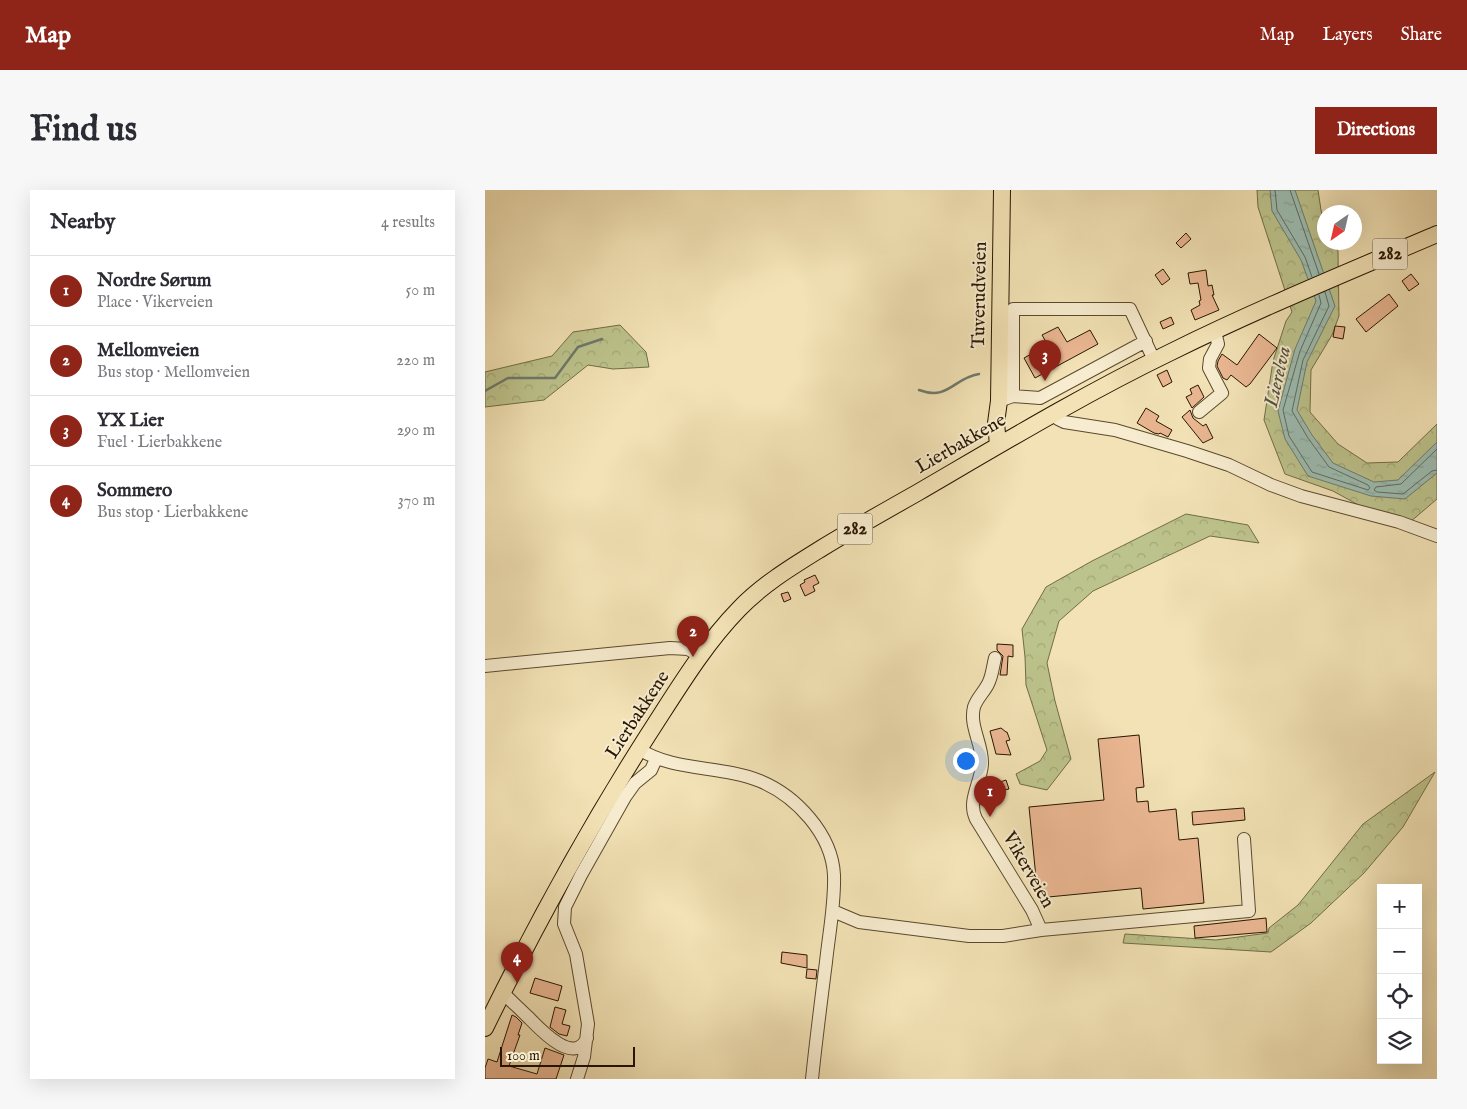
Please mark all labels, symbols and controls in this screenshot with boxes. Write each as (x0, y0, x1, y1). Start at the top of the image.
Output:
text: Map (25, 20, 71, 51)
text: Map (1260, 24, 1294, 47)
text: Layers (1322, 24, 1373, 47)
text: Share (1401, 24, 1442, 47)
button: Directions (1315, 107, 1437, 154)
text: Find us (30, 108, 137, 153)
north arrow (1317, 205, 1362, 250)
text: Nearby (50, 209, 115, 236)
text: 4 results (381, 213, 435, 233)
road number: 282 (1373, 239, 1407, 270)
street label: Tuverudveien (967, 241, 993, 349)
text: Nordre Sørum (97, 269, 211, 293)
text: 1 (63, 281, 69, 301)
text: 50 m (406, 281, 435, 301)
text: Place · Vikerveien (97, 293, 213, 313)
text: Mellomveien (97, 339, 199, 363)
pin: 3 (1029, 340, 1061, 381)
water label: Lierelva (1259, 344, 1297, 411)
text: 2 (62, 351, 70, 371)
text: 220 m (396, 351, 435, 371)
text: Bus stop · Mellomveien (97, 363, 250, 383)
street label: Lierbakkene (912, 408, 1011, 479)
text: YX Lier (97, 409, 164, 433)
text: 3 (63, 421, 69, 441)
text: 290 m (397, 421, 435, 441)
text: Fuel · Lierbakkene (97, 433, 222, 453)
text: Sommero (97, 479, 172, 503)
text: 4 (62, 491, 70, 511)
text: 370 m (398, 491, 435, 511)
text: Bus stop · Lierbakkene (97, 503, 248, 523)
road number: 282 (837, 514, 873, 544)
pin: 2 (677, 616, 709, 657)
street label: Lierbakkene (601, 666, 676, 764)
your location (953, 748, 979, 774)
pin: 1 (974, 776, 1006, 817)
street label: Vikerveien (996, 827, 1059, 912)
map controls (1377, 884, 1422, 1064)
button: + (1377, 884, 1422, 929)
button: − (1377, 929, 1422, 974)
pin: 4 (501, 942, 533, 983)
button: locate (1377, 974, 1422, 1019)
button: layers (1377, 1019, 1422, 1064)
scale bar (500, 1044, 635, 1067)
text: 100 m (507, 1047, 540, 1065)

